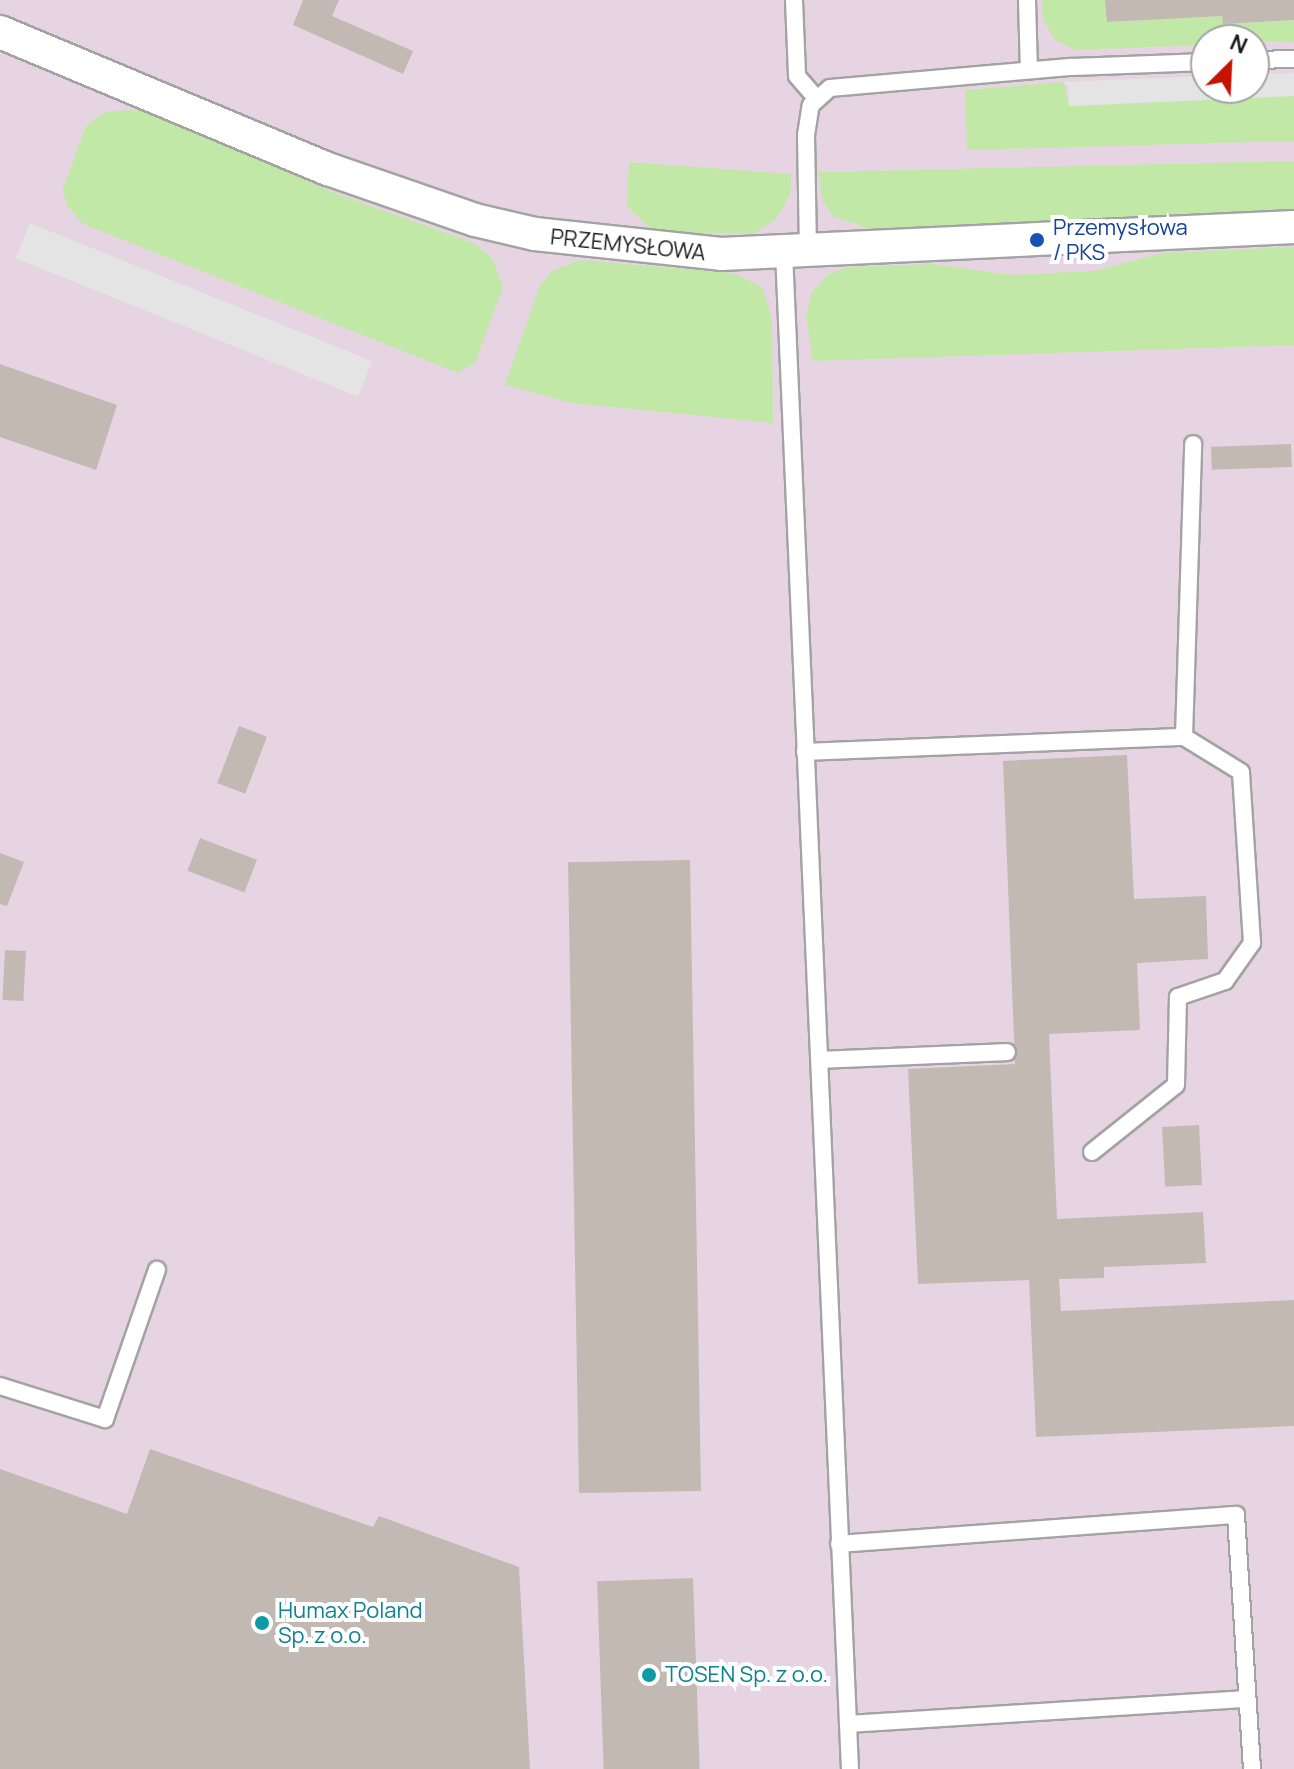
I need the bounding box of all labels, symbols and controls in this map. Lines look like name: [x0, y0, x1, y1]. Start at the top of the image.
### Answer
north arrow: [1190, 24, 1270, 104]
text: N: [1226, 27, 1252, 61]
place label: Przemysłowa / PKS: [1053, 214, 1188, 266]
street label: PRZEMYSŁOWA: [549, 224, 707, 266]
marker: Przemysłowa / PKS: [1028, 231, 1046, 249]
place label: Humax Poland Sp. z o.o.: [278, 1597, 423, 1648]
marker: Humax Poland Sp. z o.o.: [253, 1614, 271, 1632]
place label: TOSEN Sp. z o.o.: [665, 1662, 828, 1688]
marker: TOSEN Sp. z o.o.: [640, 1666, 658, 1684]

